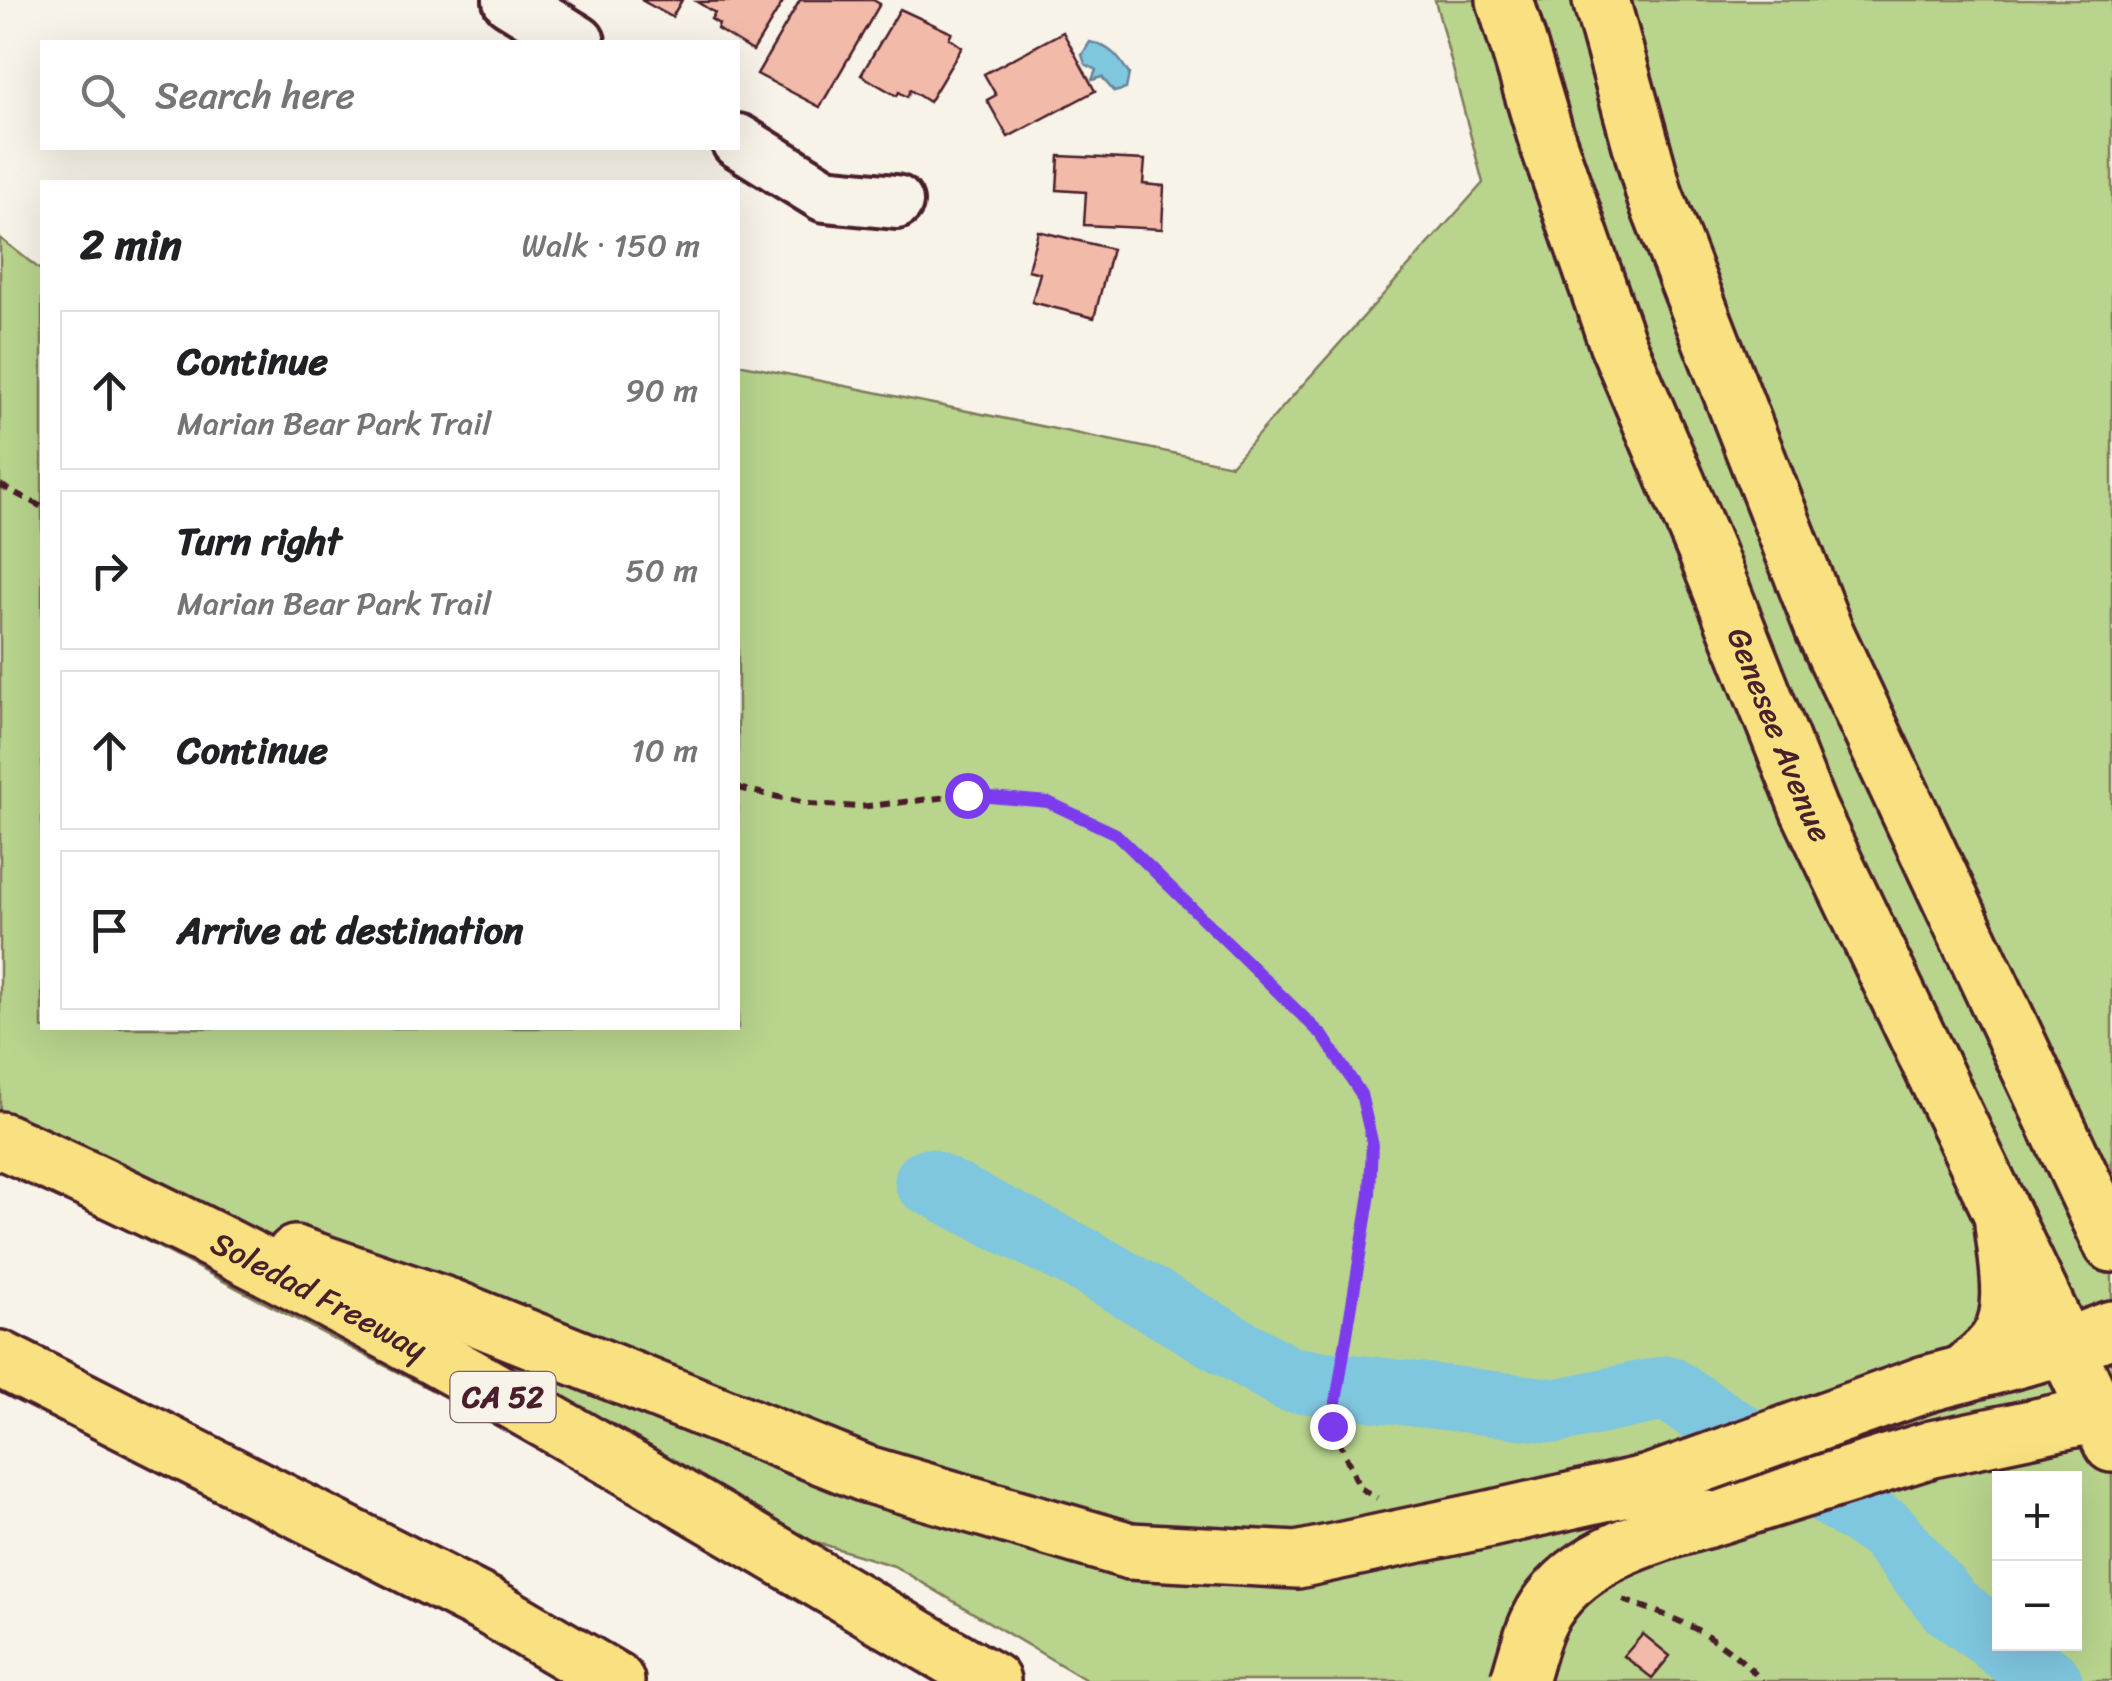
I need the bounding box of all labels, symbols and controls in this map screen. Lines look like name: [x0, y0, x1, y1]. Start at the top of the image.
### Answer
search box: [40, 40, 740, 150]
text: Search here: [155, 62, 355, 129]
icon: search: [75, 68, 130, 123]
text: 2 min: [80, 208, 182, 282]
text: Walk · 150 m: [522, 217, 700, 274]
text: Continue: [177, 328, 328, 395]
text: 90 m: [625, 362, 698, 419]
icon: ahead: [82, 363, 137, 418]
text: Marian Bear Park Trail: [177, 395, 491, 452]
text: Turn right: [177, 508, 342, 575]
text: 50 m: [625, 542, 698, 599]
icon: right: [82, 543, 137, 598]
text: Marian Bear Park Trail: [177, 575, 491, 632]
street label: Genesee Avenue: [1710, 618, 1849, 853]
text: Continue: [177, 717, 328, 784]
text: 10 m: [631, 722, 698, 779]
icon: ahead: [82, 723, 137, 778]
route start: [945, 773, 991, 819]
text: Arrive at destination: [177, 897, 524, 964]
icon: arrive: [82, 903, 137, 958]
street label: Soledad Freeway: [200, 1215, 438, 1377]
road number: CA 52: [450, 1372, 556, 1422]
route end: [1310, 1404, 1356, 1450]
map controls: [1992, 1471, 2082, 1651]
button: +: [1992, 1471, 2082, 1561]
button: −: [1992, 1561, 2082, 1651]

